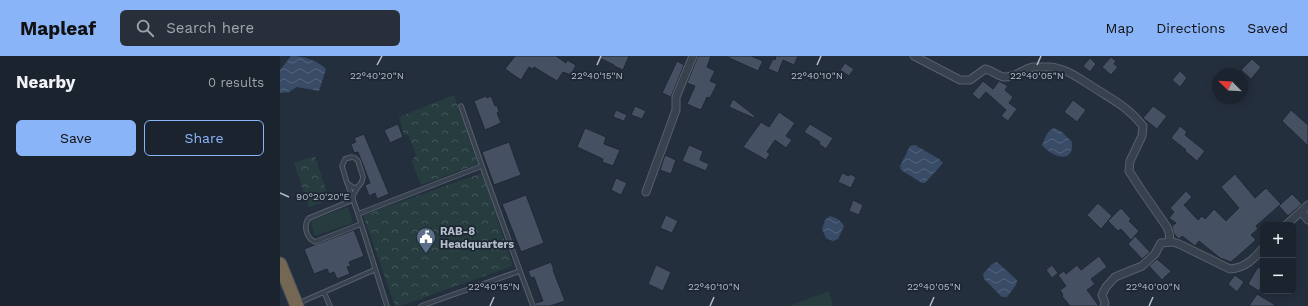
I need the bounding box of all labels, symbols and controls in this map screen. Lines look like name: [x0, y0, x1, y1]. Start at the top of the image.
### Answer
search box: [120, 10, 400, 46]
text: Mapleaf: [20, 17, 96, 40]
icon: search: [134, 17, 156, 39]
text: Search here: [166, 19, 254, 37]
text: Map: [1106, 20, 1134, 36]
text: Directions: [1156, 20, 1225, 36]
text: Saved: [1247, 20, 1288, 36]
north arrow: [1212, 68, 1248, 104]
text: 22°40'20"N: [350, 70, 404, 81]
text: 22°40'15"N: [571, 70, 623, 81]
text: 22°40'10"N: [791, 70, 843, 81]
text: 22°40'05"N: [1010, 70, 1064, 81]
text: Nearby: [16, 72, 75, 92]
text: 0 results: [208, 75, 264, 90]
button: Save: [16, 120, 136, 156]
button: Share: [144, 120, 264, 156]
text: 90°20'20"E: [296, 191, 350, 202]
map controls: [1260, 222, 1296, 294]
button: +: [1260, 222, 1296, 258]
place label: RAB-8 Headquarters: [440, 225, 514, 251]
public building icon: RAB-8 Headquarters: [415, 226, 437, 254]
button: −: [1260, 258, 1296, 294]
text: 22°40'15"N: [468, 281, 520, 292]
text: 22°40'10"N: [688, 281, 740, 292]
text: 22°40'05"N: [907, 281, 961, 292]
text: 22°40'00"N: [1126, 281, 1180, 292]

